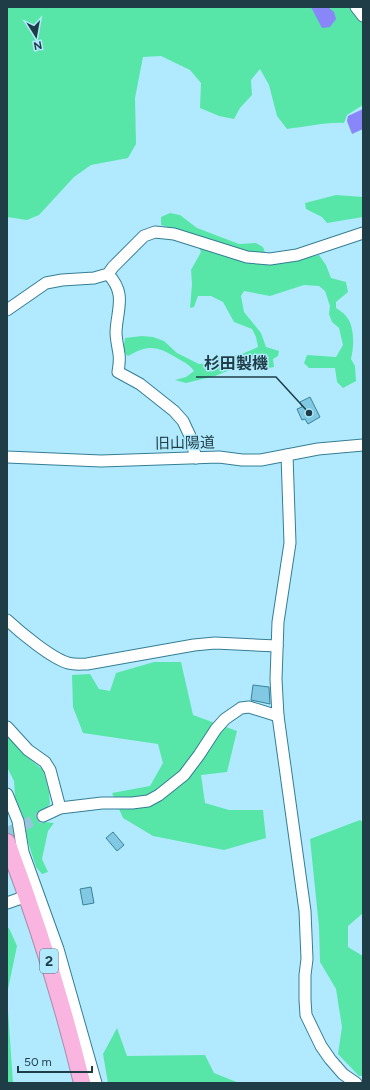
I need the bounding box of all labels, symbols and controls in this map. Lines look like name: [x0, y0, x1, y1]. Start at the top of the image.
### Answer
north arrow: [16, 16, 56, 56]
text: N: [32, 38, 43, 53]
callout: 杉田製機: [196, 349, 276, 377]
text: 杉田製機: [204, 354, 268, 373]
street label: 旧山陽道: [155, 433, 215, 453]
road number: 2: [40, 949, 58, 973]
scale bar: [18, 1048, 92, 1074]
text: 50 m: [24, 1055, 52, 1069]

